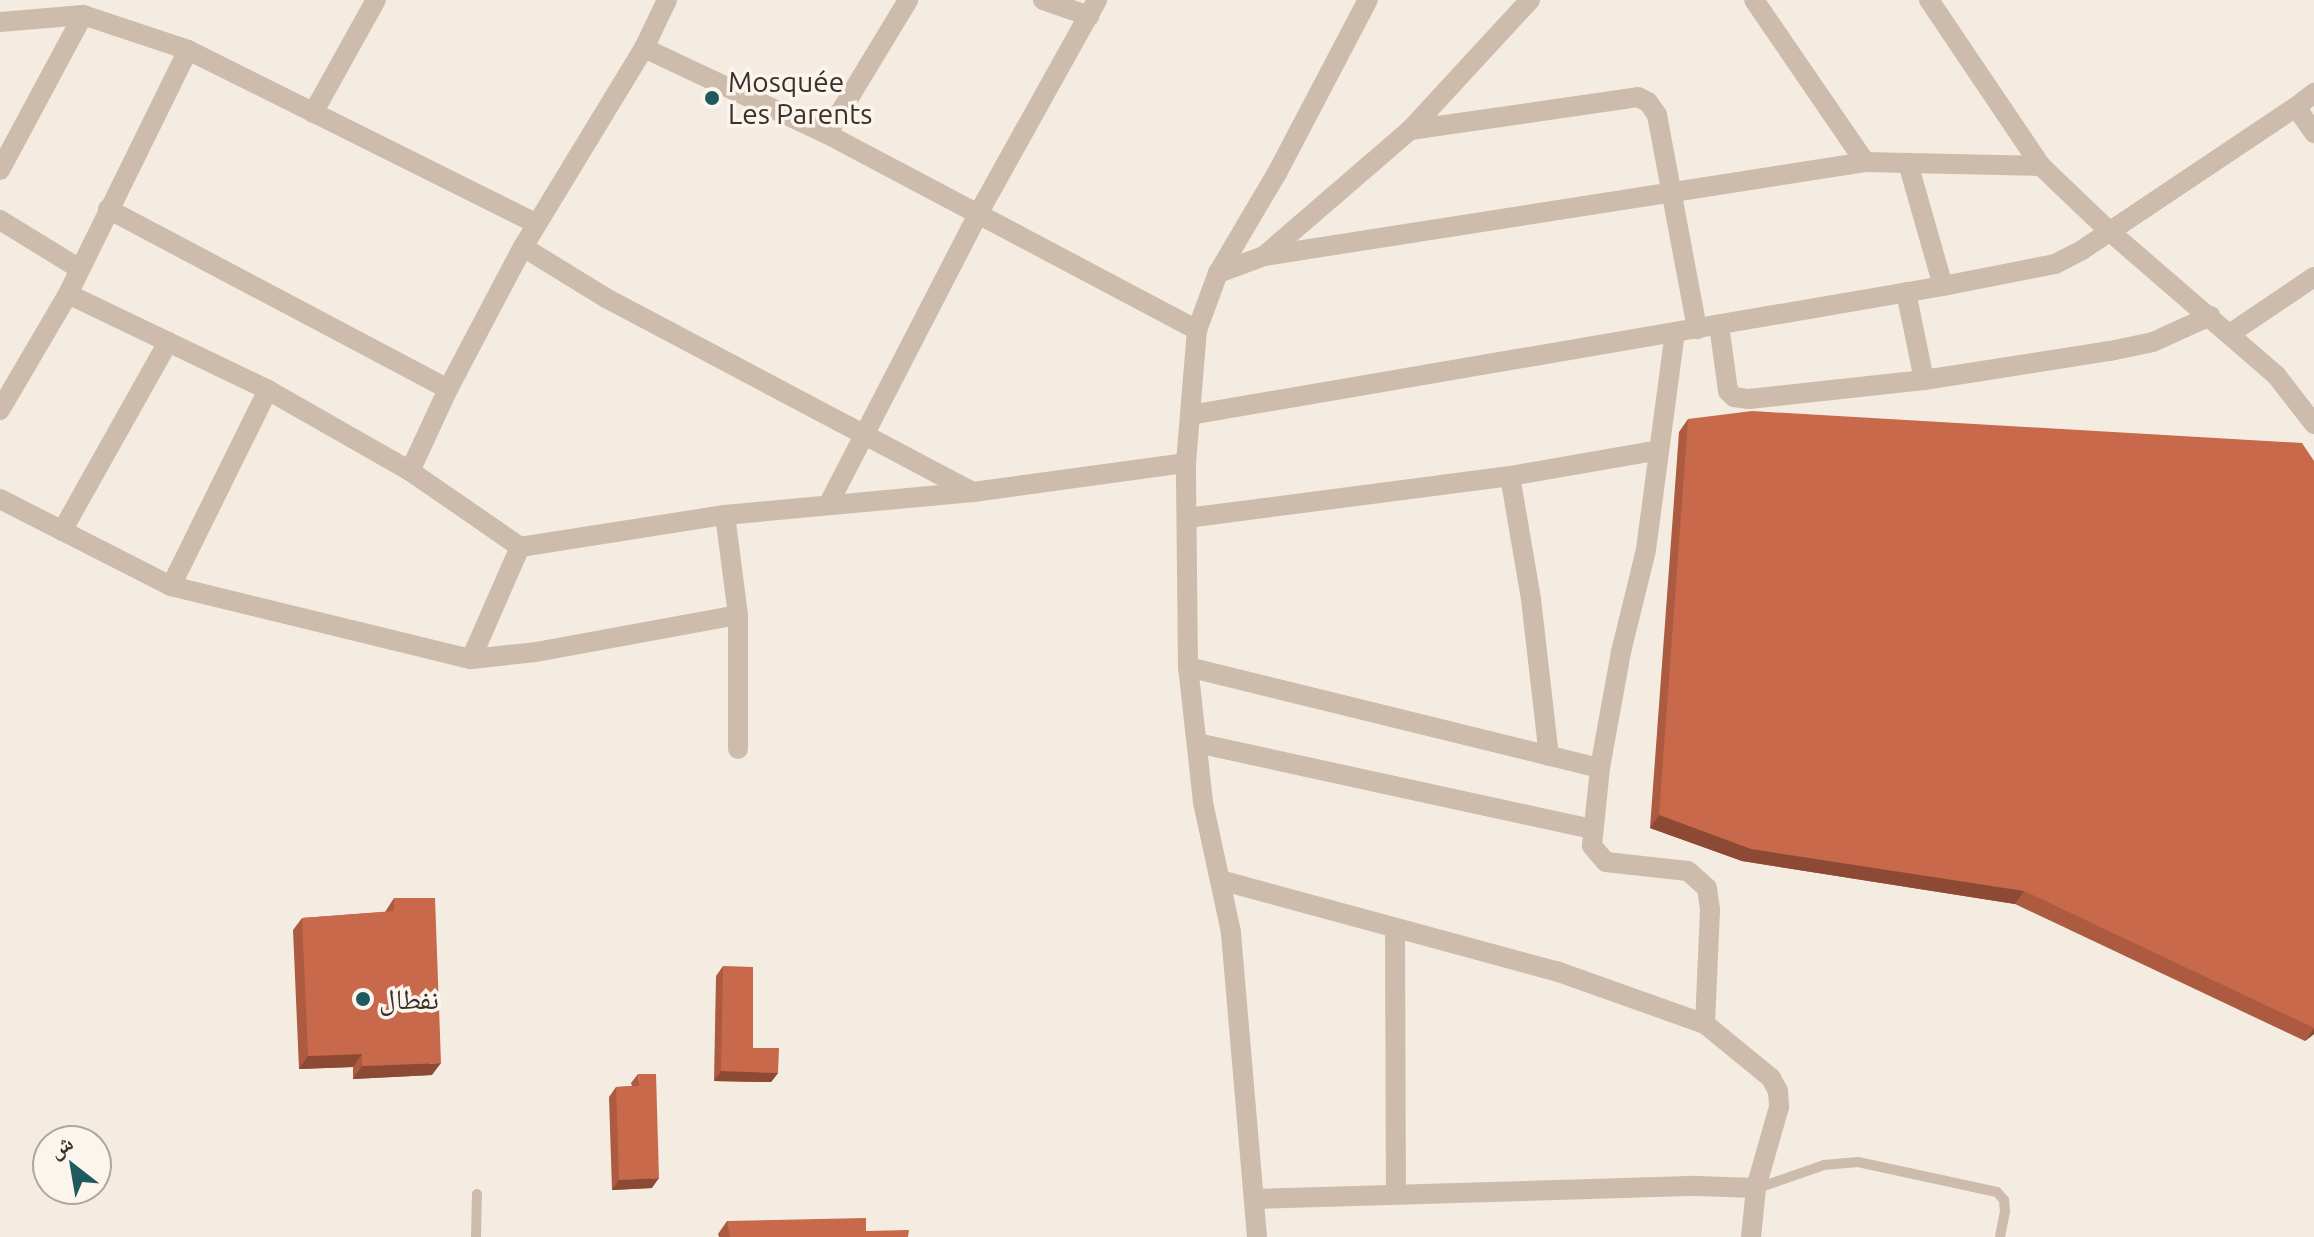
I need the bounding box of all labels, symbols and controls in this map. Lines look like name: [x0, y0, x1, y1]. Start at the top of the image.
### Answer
place label: Mosquée Les Parents: [728, 65, 872, 131]
marker: Mosquée Les Parents: [703, 89, 721, 107]
place label: نفطال: [379, 982, 439, 1016]
marker: نفطال: [354, 990, 372, 1008]
north arrow: [32, 1125, 112, 1205]
text: ش: [44, 1129, 77, 1162]

